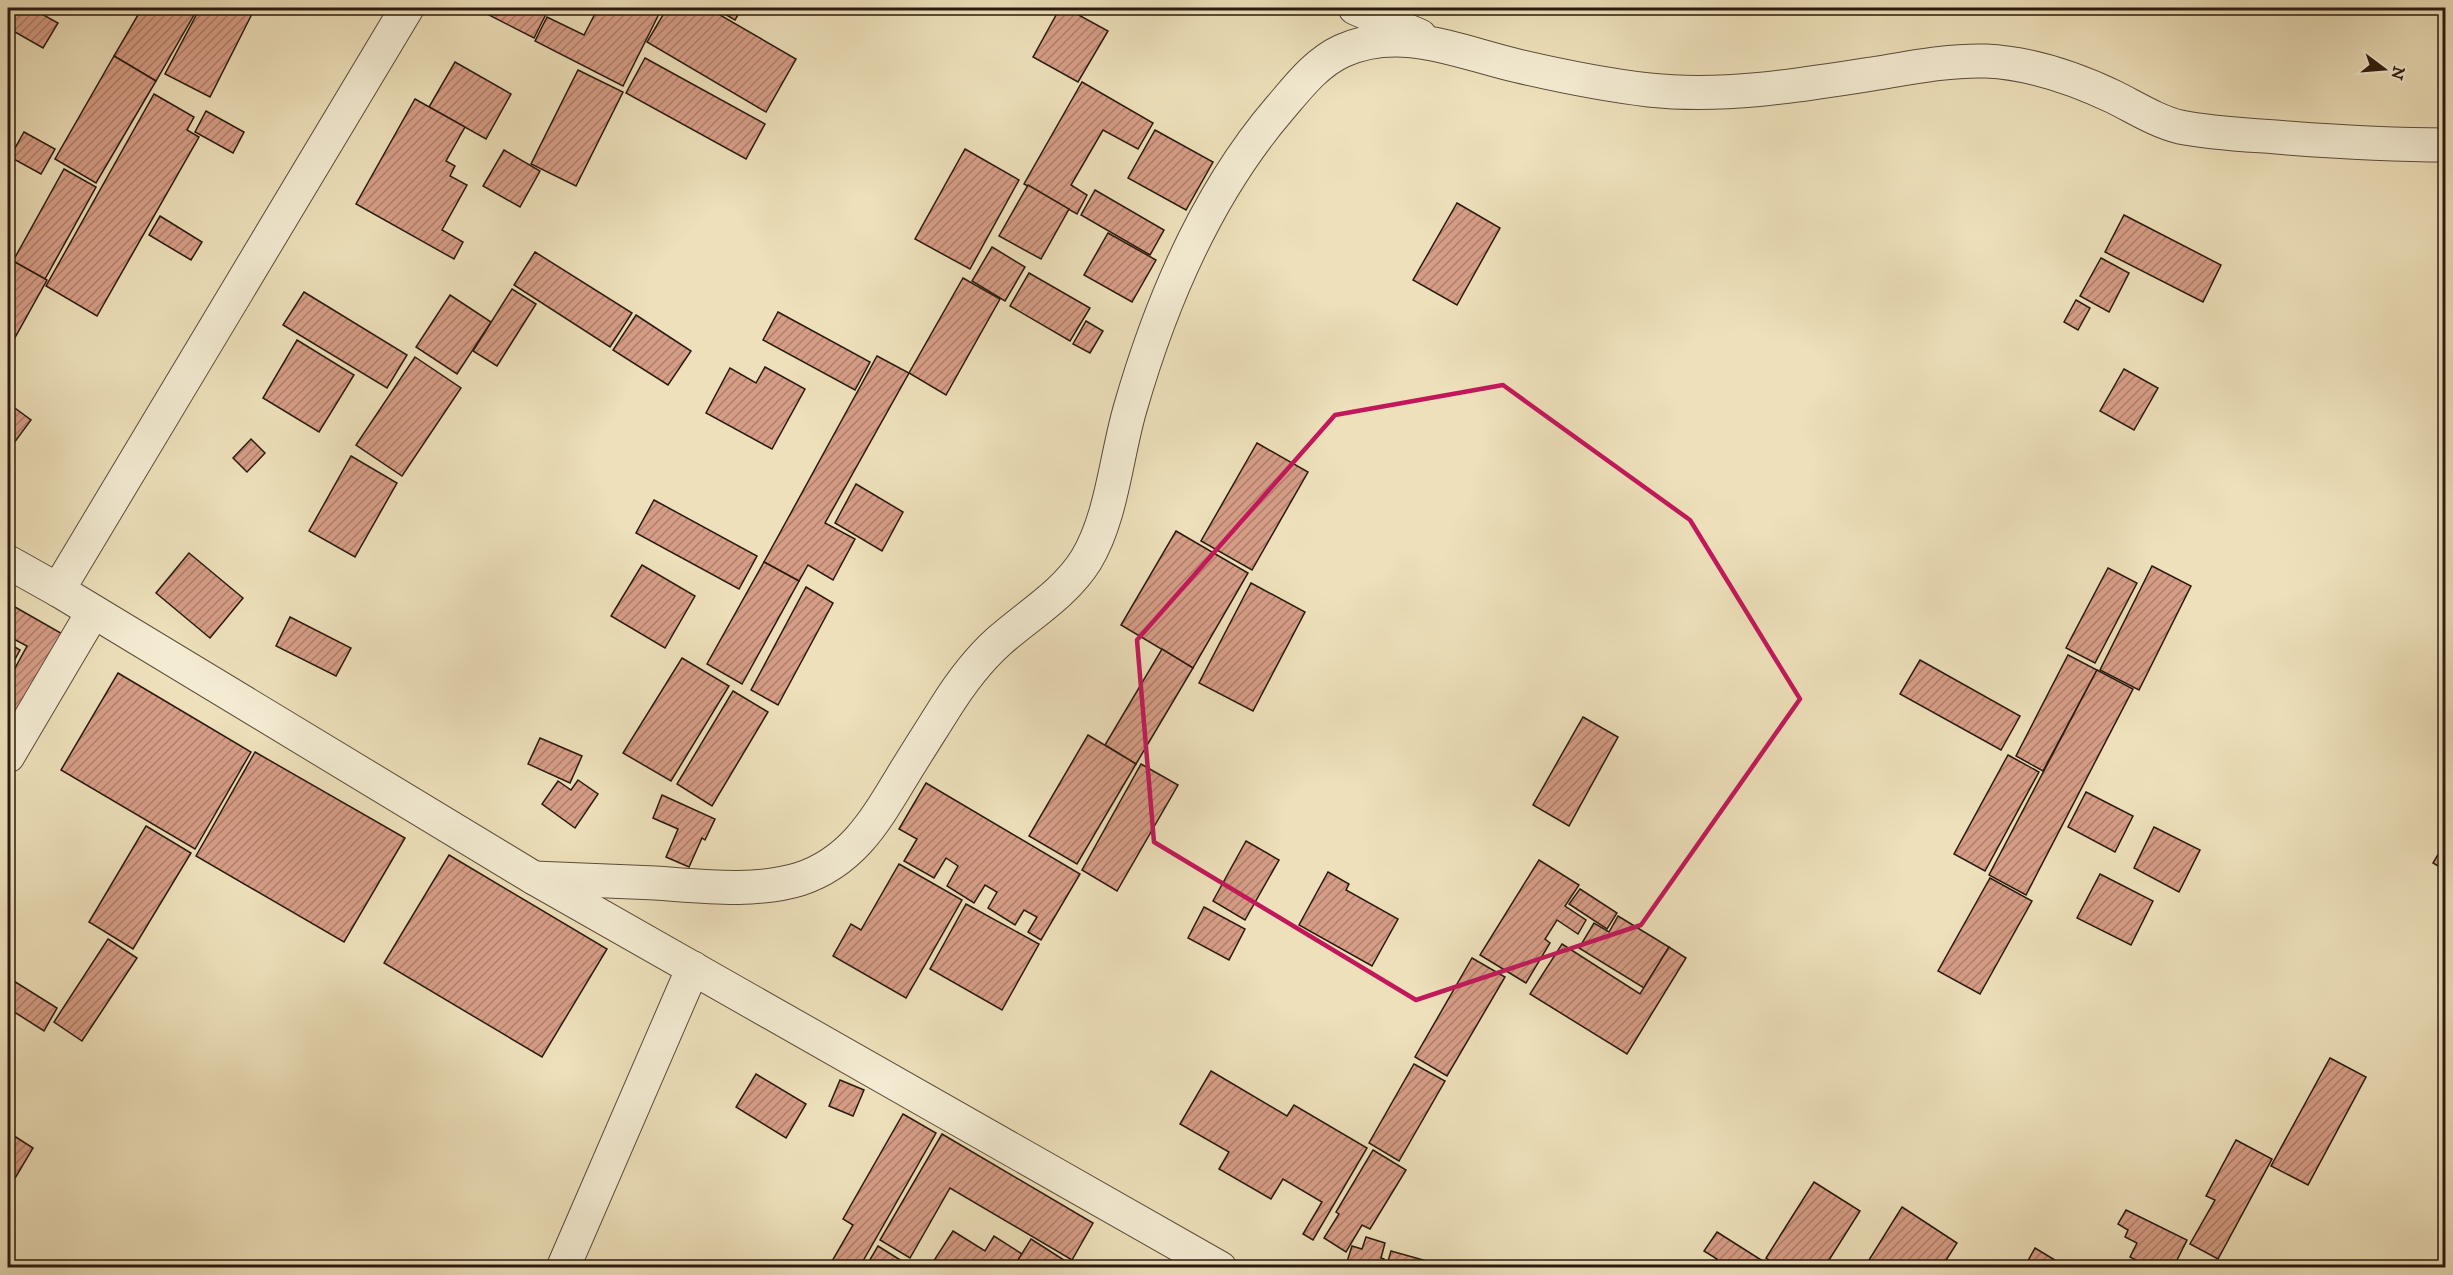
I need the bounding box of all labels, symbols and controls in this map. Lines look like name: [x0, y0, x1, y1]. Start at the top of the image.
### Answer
north arrow: [2354, 39, 2414, 99]
text: N: [2386, 64, 2409, 82]

